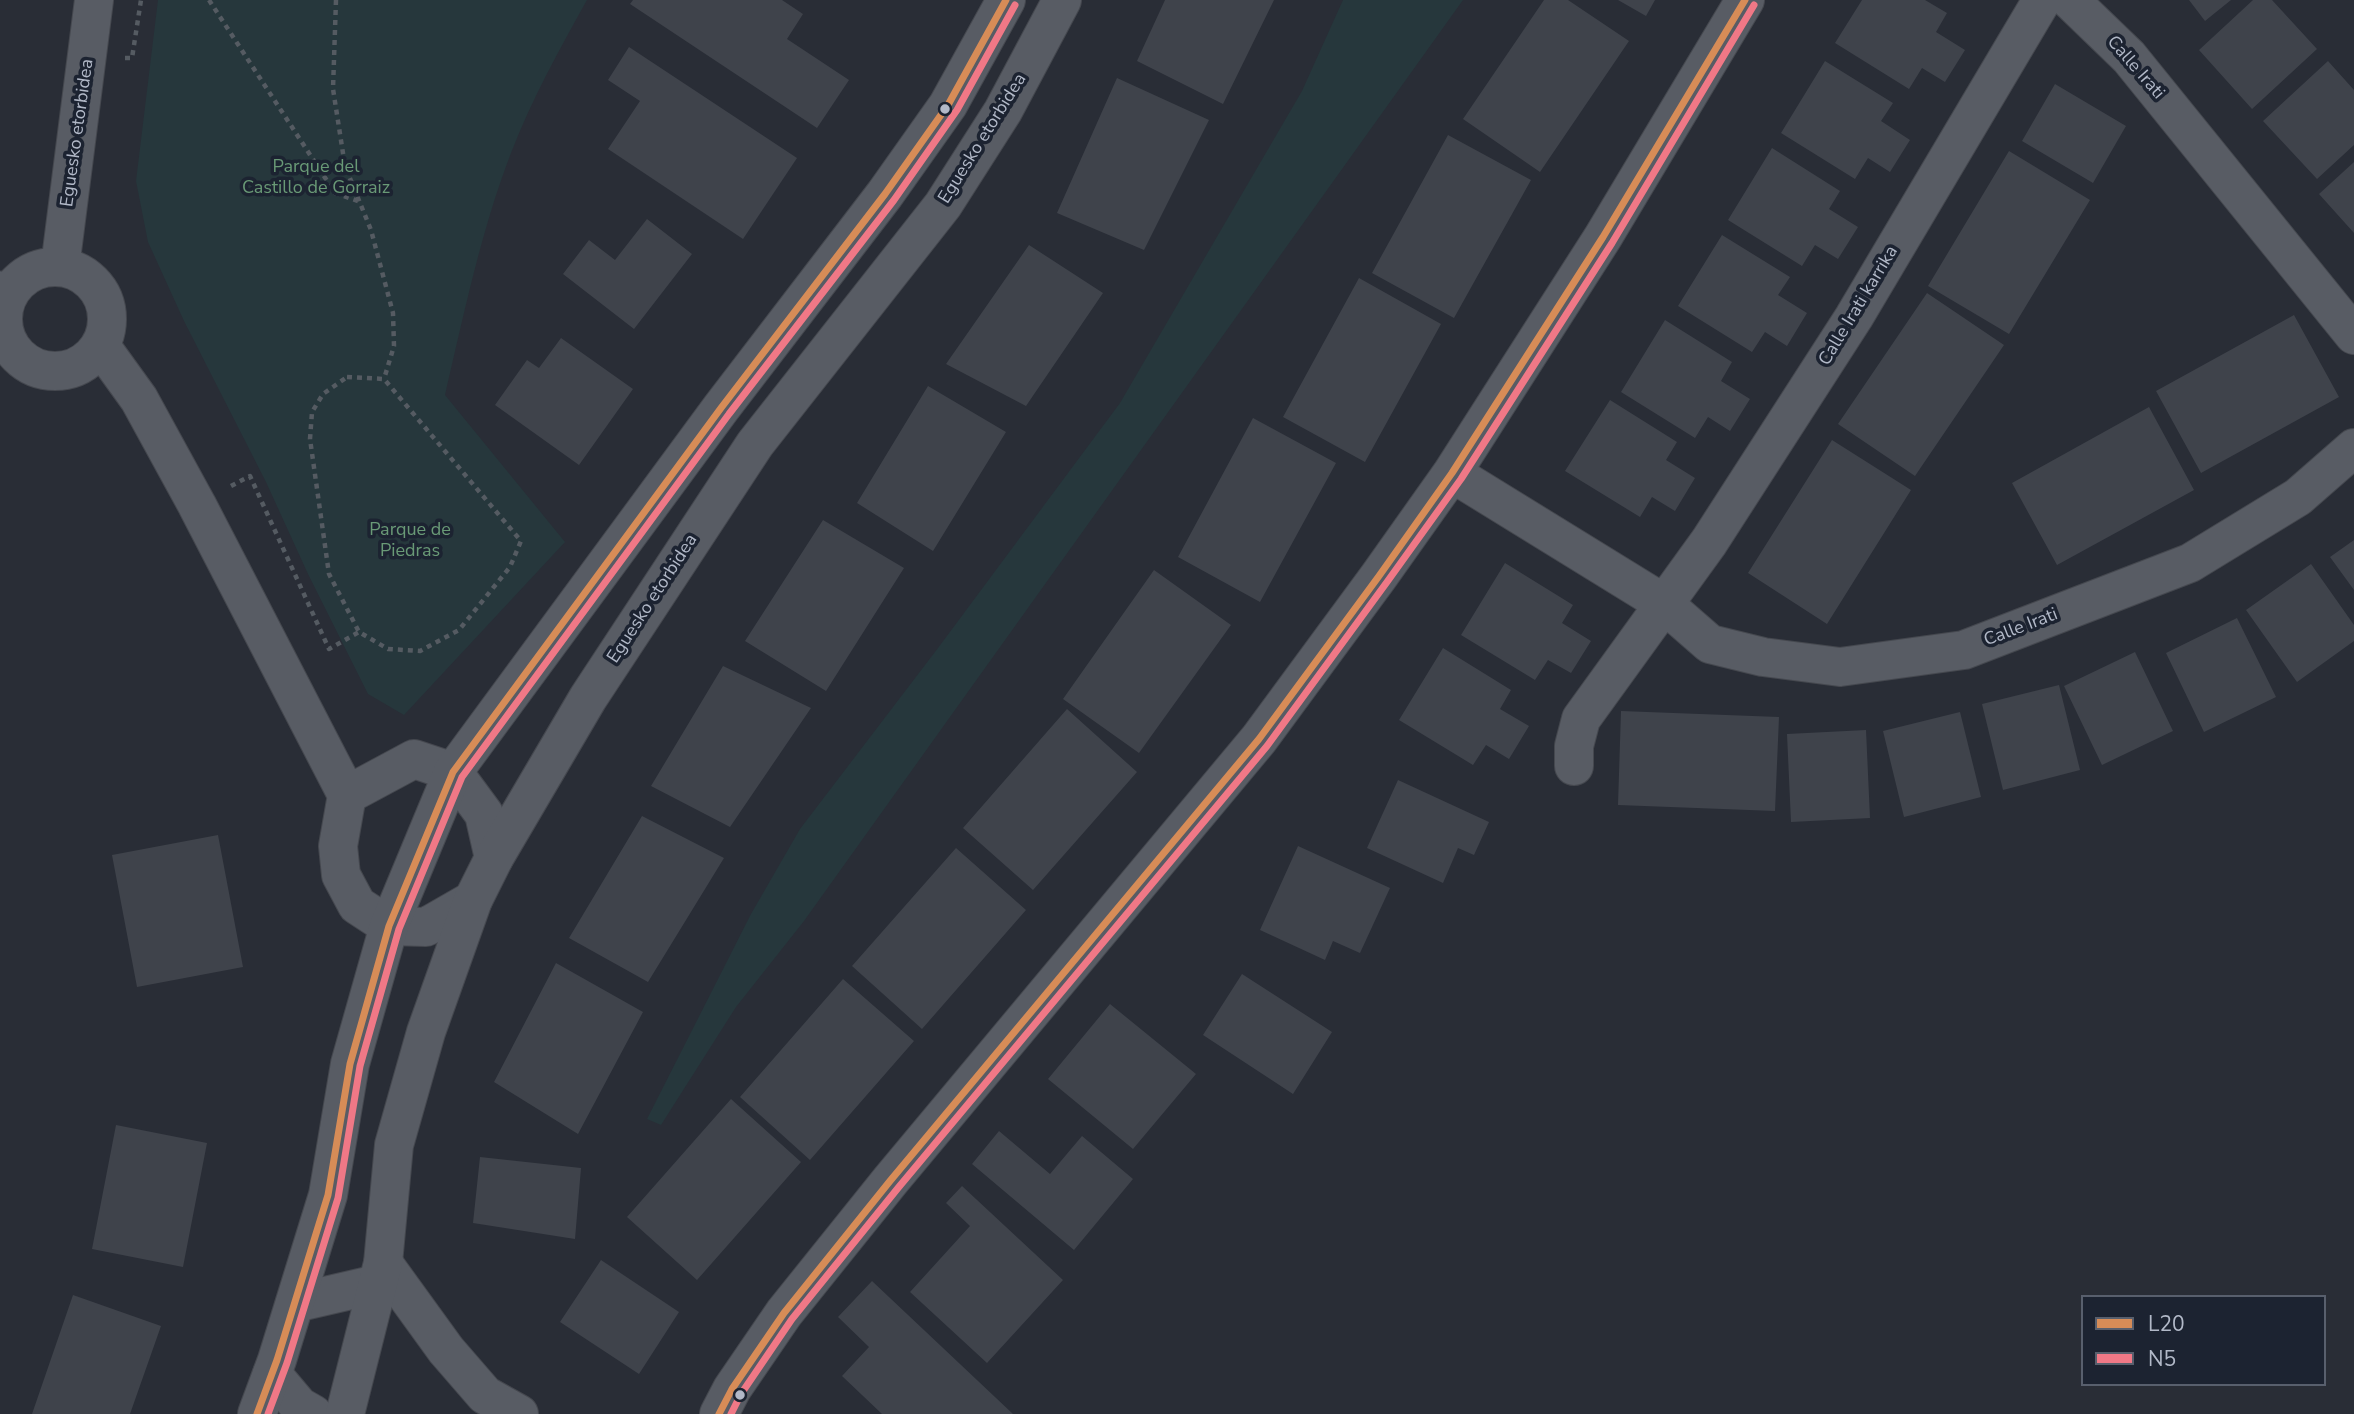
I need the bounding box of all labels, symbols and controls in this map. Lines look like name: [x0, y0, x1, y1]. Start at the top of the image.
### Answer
street label: Calle Irati: [2102, 32, 2168, 104]
street label: Eguesko etorbidea: [57, 58, 99, 208]
street label: Eguesko etorbidea: [934, 70, 1032, 208]
unlabelled marker: [938, 102, 952, 116]
park label: Parque del Castillo de Gorraiz: [242, 157, 390, 200]
street label: Calle Irati karrika: [1815, 242, 1903, 370]
park label: Parque de Piedras: [369, 520, 451, 562]
street label: Eguesko etorbidea: [603, 531, 703, 667]
street label: Calle Irati: [1981, 604, 2061, 652]
legend: [2081, 1295, 2326, 1386]
text: L20: [2148, 1310, 2185, 1338]
text: N5: [2148, 1345, 2176, 1373]
unlabelled marker: [733, 1388, 747, 1402]

